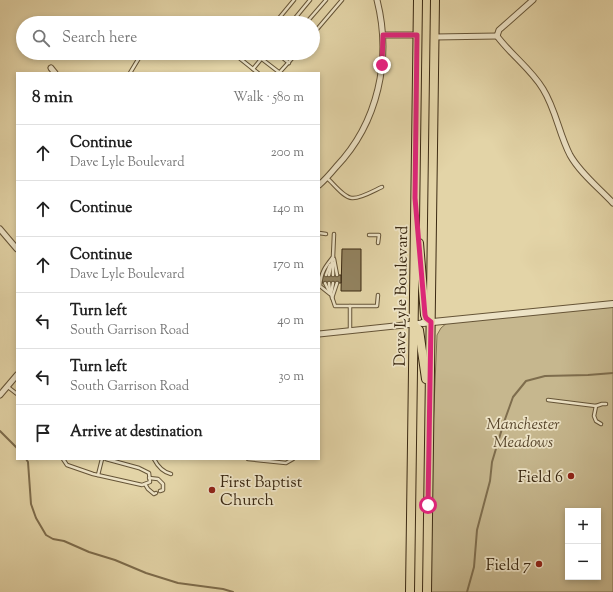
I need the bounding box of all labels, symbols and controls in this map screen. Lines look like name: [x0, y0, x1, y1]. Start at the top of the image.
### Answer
search box: [16, 16, 320, 60]
icon: search: [30, 27, 52, 49]
text: Search here: [62, 28, 137, 49]
route end: [373, 56, 391, 74]
text: 8 min: [32, 86, 73, 110]
text: Walk · 580 m: [233, 89, 304, 107]
text: Continue: [70, 133, 132, 154]
icon: ahead: [32, 142, 54, 164]
text: 200 m: [271, 144, 304, 162]
text: Dave Lyle Boulevard: [70, 154, 185, 172]
icon: ahead: [32, 198, 54, 220]
text: Continue: [70, 198, 132, 219]
text: 140 m: [273, 200, 304, 218]
street label: Dave Lyle Boulevard: [390, 225, 415, 367]
text: Continue: [70, 245, 132, 266]
icon: ahead: [32, 254, 54, 276]
text: 170 m: [273, 256, 304, 274]
text: Dave Lyle Boulevard: [70, 266, 185, 284]
text: Turn left: [70, 301, 127, 322]
icon: left: [32, 310, 54, 332]
text: 40 m: [277, 312, 304, 330]
text: South Garrison Road: [70, 322, 189, 340]
text: Turn left: [70, 357, 127, 378]
icon: left: [32, 366, 54, 388]
text: 30 m: [278, 368, 304, 386]
text: South Garrison Road: [70, 378, 189, 396]
park label: Manchester Meadows: [486, 414, 560, 455]
icon: arrive: [32, 422, 54, 444]
text: Arrive at destination: [70, 422, 203, 443]
place label: Field 6: [518, 467, 563, 490]
marker: Field 6: [566, 471, 576, 481]
place label: First Baptist Church: [220, 472, 303, 513]
marker: First Baptist Church: [207, 485, 217, 495]
route start: [419, 496, 437, 514]
map controls: [565, 508, 601, 580]
button: +: [565, 508, 601, 544]
button: −: [565, 544, 601, 580]
place label: Field 7: [486, 555, 531, 578]
marker: Field 7: [534, 559, 544, 569]

